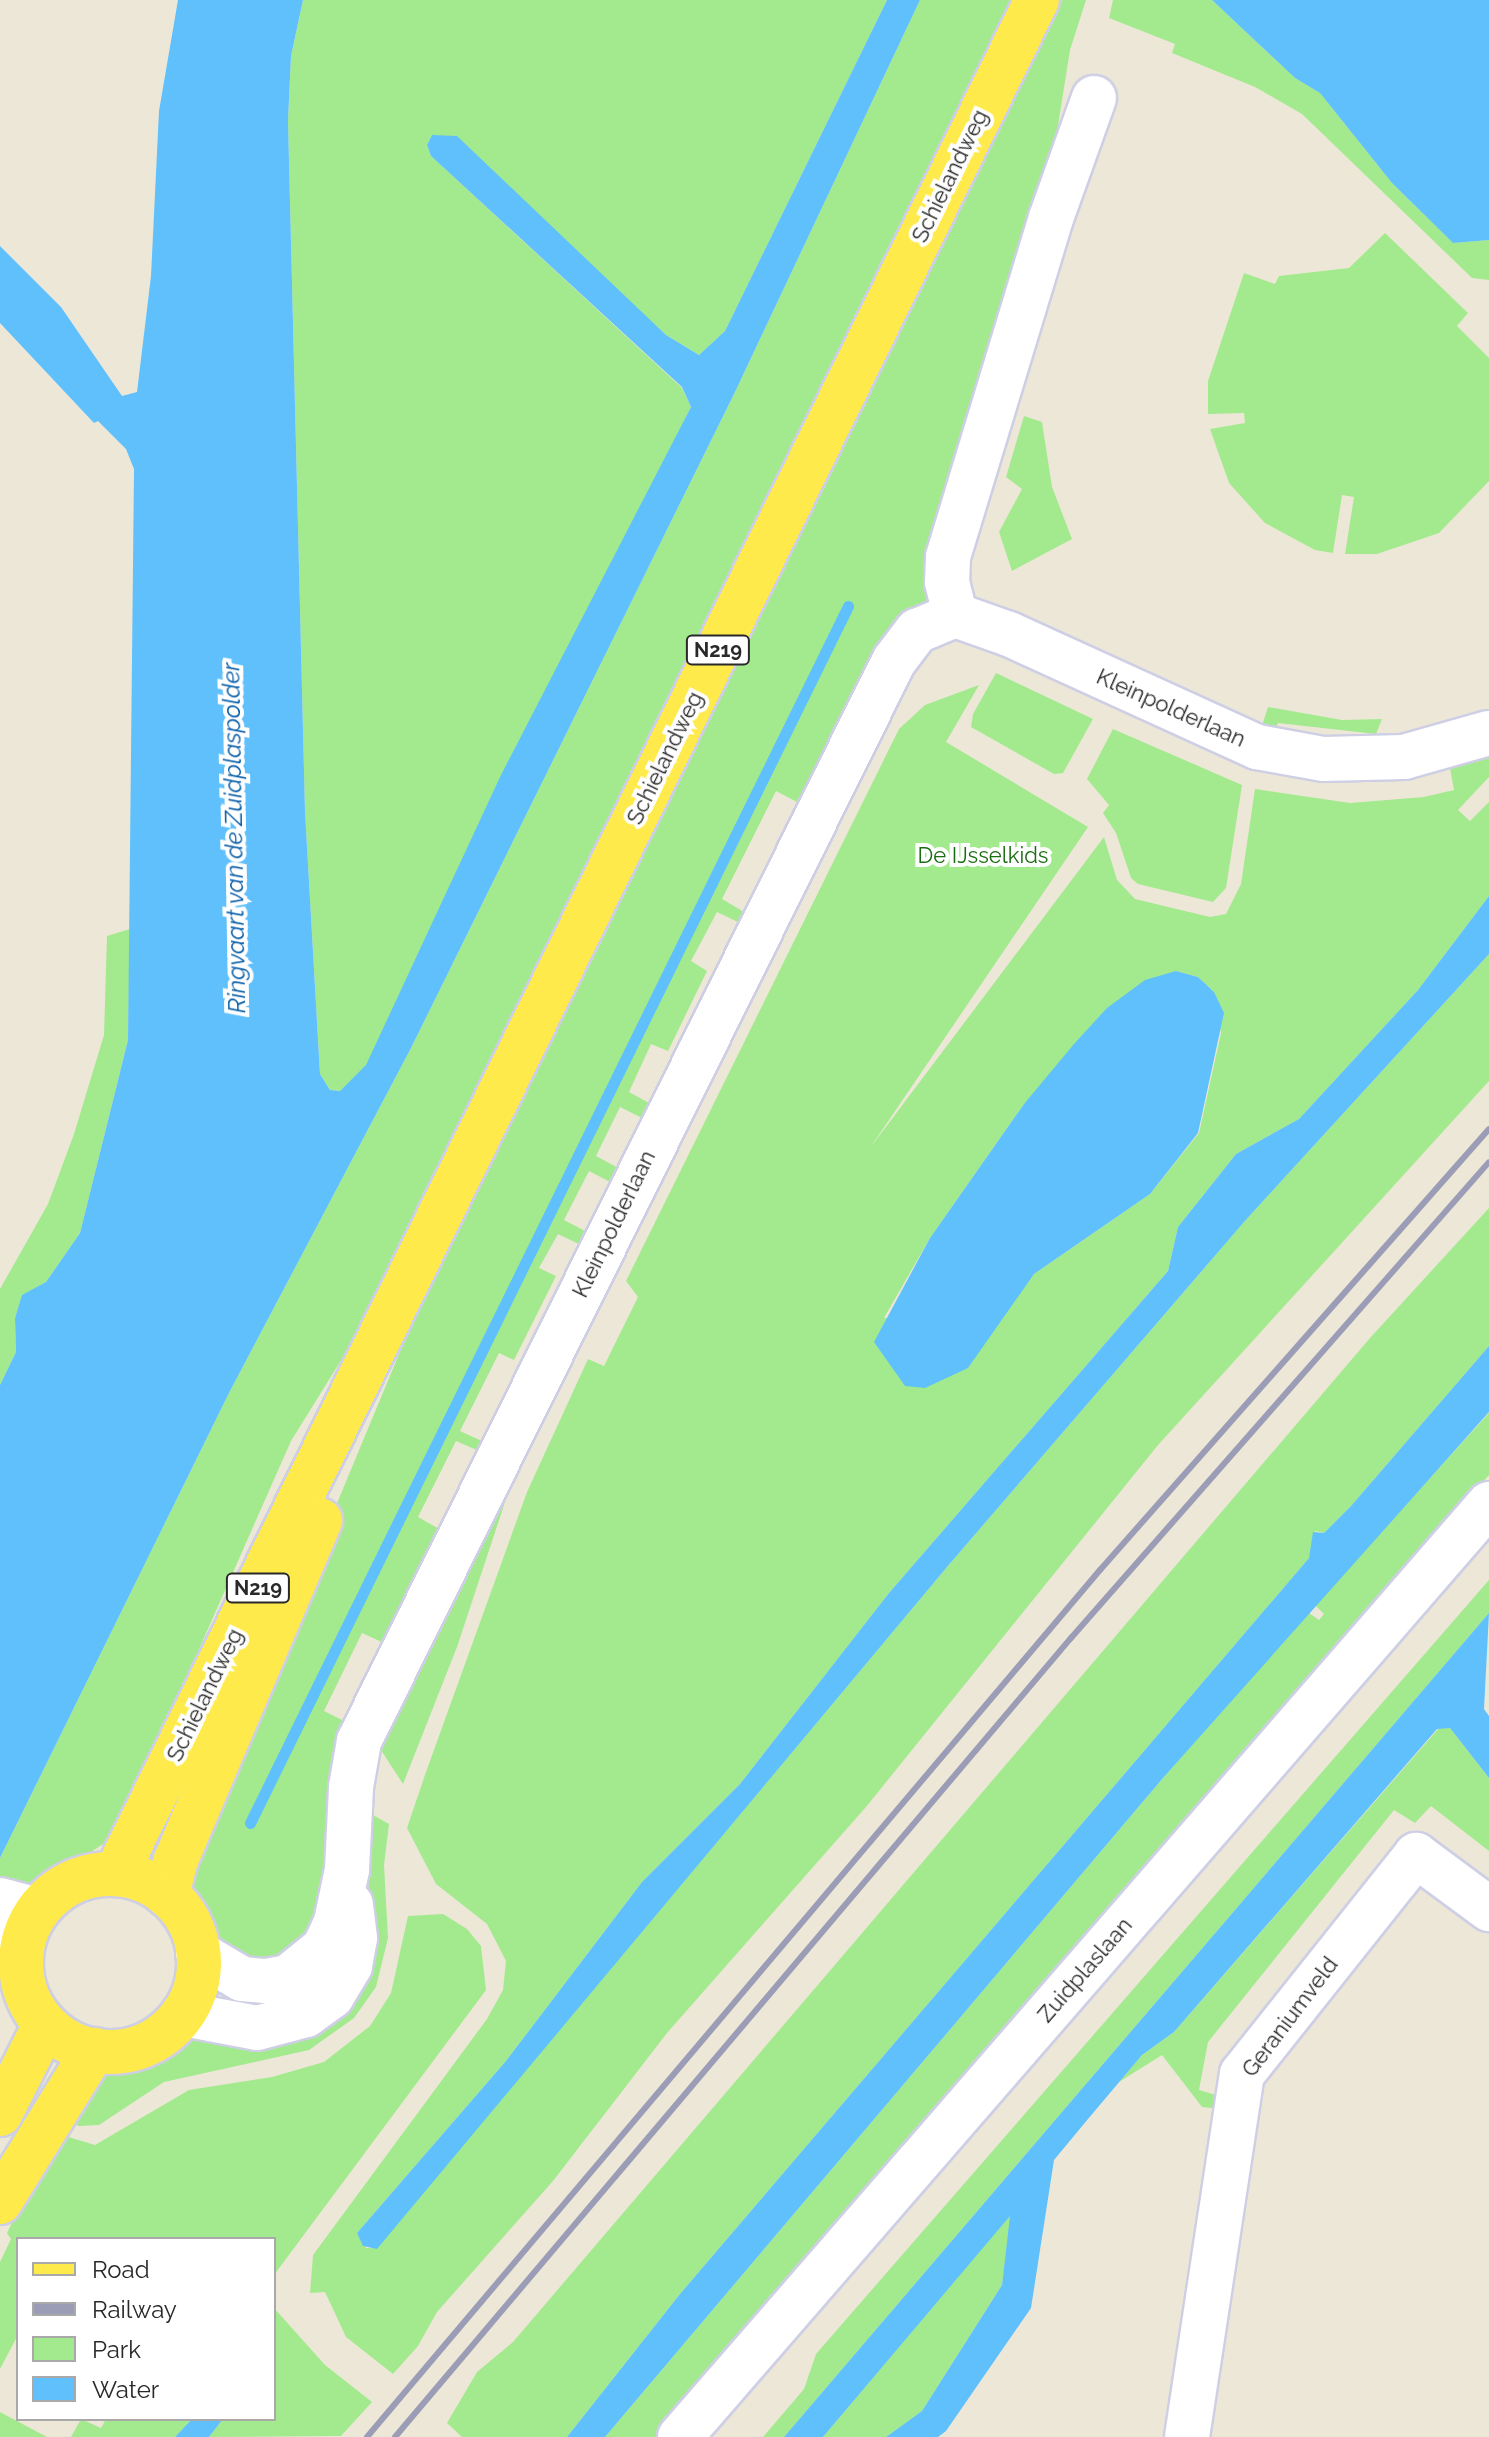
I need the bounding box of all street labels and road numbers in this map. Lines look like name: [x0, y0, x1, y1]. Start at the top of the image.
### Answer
street label: Schielandweg: [906, 105, 994, 247]
road number: N219: [684, 634, 752, 666]
street label: Kleinpolderlaan: [1092, 663, 1250, 753]
street label: Schielandweg: [621, 687, 709, 829]
street label: Kleinpolderlaan: [567, 1146, 661, 1302]
road number: N219: [224, 1572, 292, 1604]
street label: Schielandweg: [161, 1624, 249, 1766]
street label: Zuidplaslaan: [1032, 1912, 1138, 2028]
street label: Geraniumveld: [1236, 1952, 1344, 2082]

